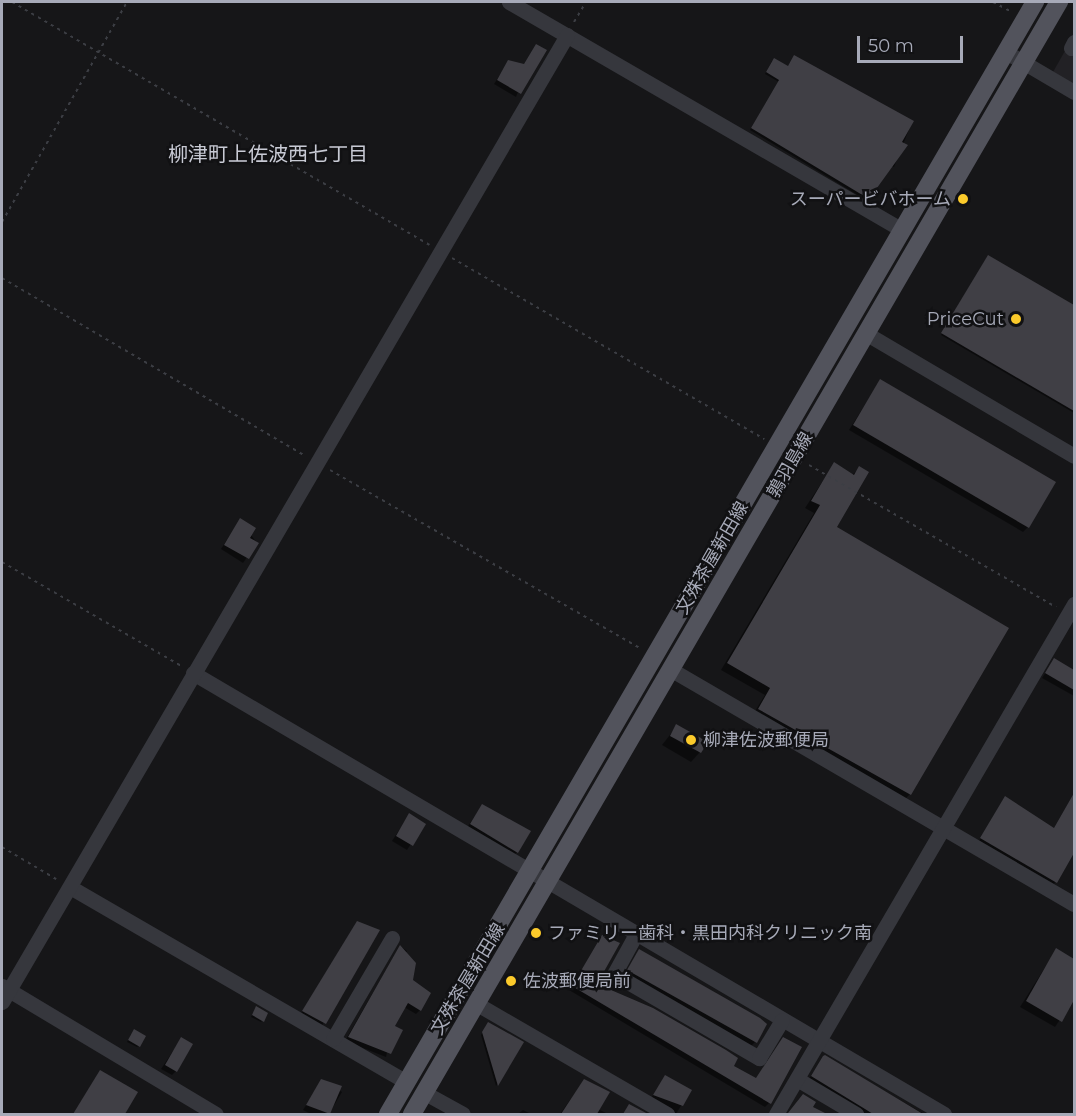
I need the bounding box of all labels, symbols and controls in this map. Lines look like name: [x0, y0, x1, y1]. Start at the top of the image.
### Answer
scale bar: [860, 24, 966, 62]
text: 50 m: [868, 35, 914, 57]
district label: 柳津町上佐波西七丁目: [168, 142, 368, 166]
place label: スーパービバホーム: [789, 188, 951, 210]
marker: スーパービバホーム: [956, 192, 970, 206]
place label: PriceCut: [927, 308, 1004, 330]
marker: PriceCut: [1009, 312, 1023, 326]
street label: 鶉羽島線: [763, 428, 817, 502]
street label: 文殊茶屋新田線: [671, 498, 753, 618]
place label: 柳津佐波郵便局: [703, 729, 829, 751]
marker: 柳津佐波郵便局: [684, 733, 698, 747]
street label: 文殊茶屋新田線: [426, 919, 510, 1039]
place label: ファミリー歯科・黒田内科クリニック南: [548, 922, 872, 944]
marker: ファミリー歯科・黒田内科クリニック南: [529, 926, 543, 940]
place label: 佐波郵便局前: [523, 970, 631, 992]
marker: 佐波郵便局前: [504, 974, 518, 988]

